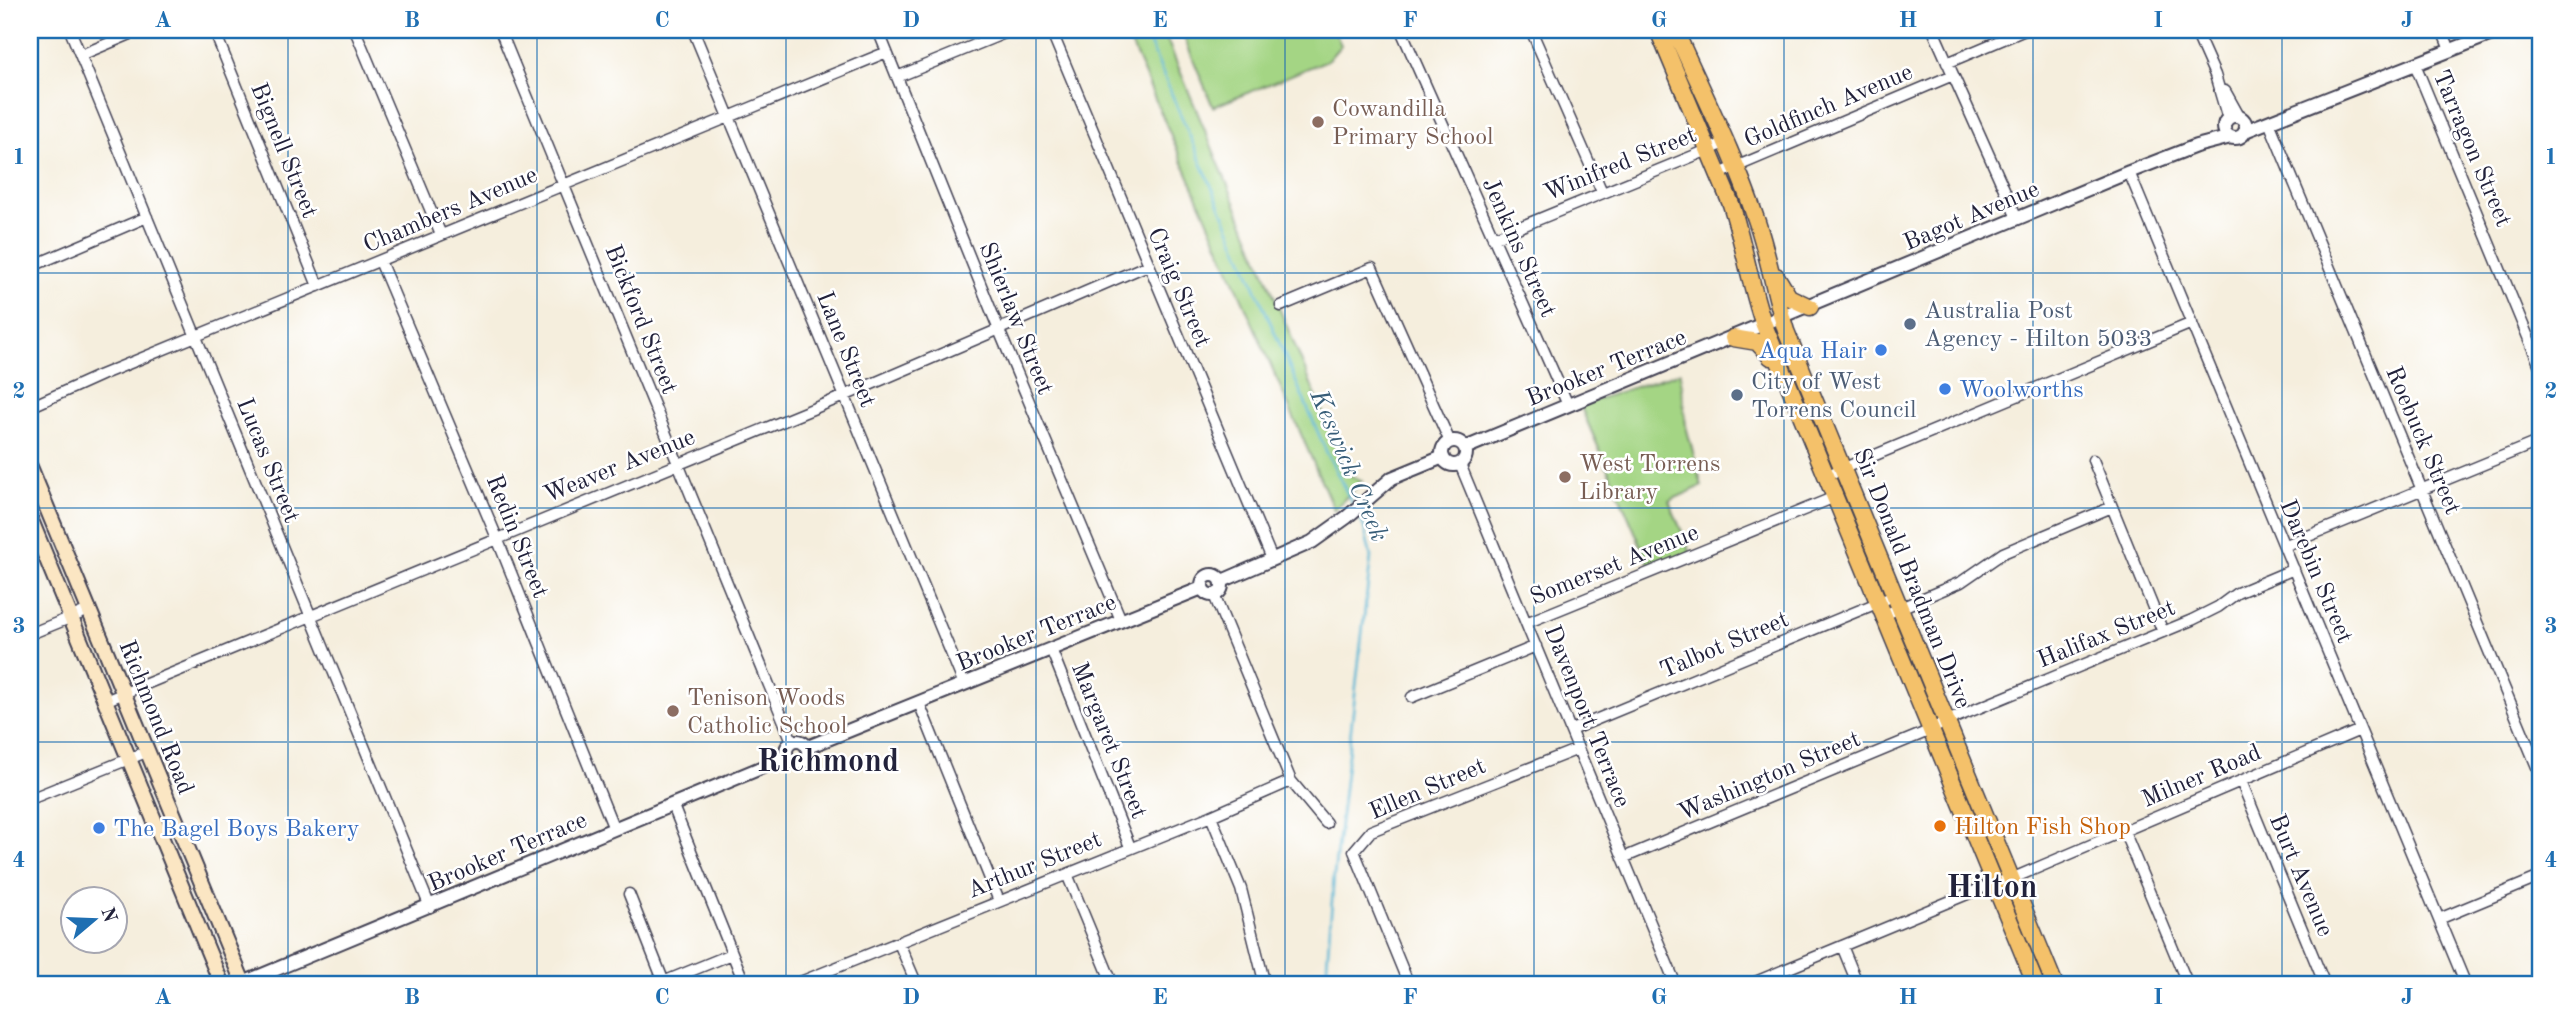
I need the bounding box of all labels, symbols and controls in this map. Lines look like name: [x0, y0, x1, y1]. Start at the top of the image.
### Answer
text: A: [154, 9, 172, 32]
text: B: [404, 9, 420, 32]
text: C: [654, 9, 670, 32]
text: D: [902, 9, 920, 32]
text: E: [1152, 9, 1168, 32]
text: F: [1402, 9, 1418, 32]
text: G: [1651, 9, 1667, 32]
text: H: [1899, 9, 1917, 32]
text: I: [2153, 9, 2163, 32]
text: J: [2401, 9, 2413, 32]
street label: Goldfinch Avenue: [1741, 61, 1916, 153]
street label: Tarragon Street: [2427, 67, 2515, 231]
street label: Bignell Street: [245, 80, 321, 222]
place label: Cowandilla Primary School: [1332, 98, 1494, 150]
marker: Cowandilla Primary School: [1310, 114, 1326, 130]
street label: Winifred Street: [1541, 123, 1700, 206]
text: 1: [12, 146, 26, 169]
text: 1: [2544, 146, 2558, 169]
street label: Chambers Avenue: [360, 163, 541, 258]
street label: Jenkins Street: [1477, 175, 1560, 321]
street label: Bagot Avenue: [1901, 178, 2043, 256]
street label: Craig Street: [1142, 224, 1214, 351]
street label: Shierlaw Street: [974, 239, 1057, 398]
street label: Bickford Street: [599, 242, 681, 398]
street label: Lane Street: [811, 289, 879, 411]
place label: Australia Post Agency - Hilton 5033: [1924, 300, 2152, 352]
marker: Australia Post Agency - Hilton 5033: [1902, 316, 1918, 332]
street label: Brooker Terrace: [1524, 326, 1690, 412]
place label: Aqua Hair: [1758, 340, 1867, 364]
marker: Aqua Hair: [1873, 342, 1889, 358]
street label: Roebuck Street: [2380, 363, 2464, 518]
place label: City of West Torrens Council: [1751, 371, 1916, 423]
place label: Woolworths: [1959, 379, 2084, 403]
text: 2: [12, 380, 26, 403]
text: 2: [2544, 380, 2558, 403]
marker: Woolworths: [1937, 381, 1953, 397]
water label: Keswick Creek: [1304, 385, 1392, 546]
marker: City of West Torrens Council: [1729, 387, 1745, 403]
street label: Lucas Street: [231, 395, 303, 526]
street label: Weaver Avenue: [541, 426, 699, 508]
street label: Sir Donald Bradman Drive: [1848, 445, 1974, 712]
place label: West Torrens Library: [1579, 453, 1720, 505]
marker: West Torrens Library: [1557, 469, 1573, 485]
street label: Redin Street: [481, 472, 552, 602]
street label: Darebin Street: [2274, 496, 2356, 647]
street label: Somerset Avenue: [1527, 521, 1702, 611]
street label: Brooker Terrace: [954, 591, 1120, 677]
street label: Halifax Street: [2034, 596, 2179, 673]
street label: Talbot Street: [1657, 608, 1793, 684]
text: 3: [12, 615, 26, 638]
text: 3: [2544, 615, 2558, 638]
street label: Davenport Terrace: [1539, 622, 1634, 811]
street label: Richmond Road: [113, 637, 197, 798]
street label: Margaret Street: [1066, 659, 1150, 822]
place label: Tenison Woods Catholic School: [687, 687, 847, 739]
marker: Tenison Woods Catholic School: [665, 703, 681, 719]
street label: Washington Street: [1675, 728, 1864, 826]
street label: Milner Road: [2139, 741, 2265, 813]
district label: Richmond: [757, 747, 899, 779]
street label: Ellen Street: [1366, 755, 1489, 825]
street label: Brooker Terrace: [425, 809, 591, 897]
street label: Burt Avenue: [2264, 811, 2337, 941]
place label: Hilton Fish Shop: [1954, 816, 2131, 840]
place label: The Bagel Boys Bakery: [113, 818, 360, 842]
marker: Hilton Fish Shop: [1932, 818, 1948, 834]
marker: The Bagel Boys Bakery: [91, 820, 107, 836]
street label: Arthur Street: [964, 828, 1105, 904]
text: 4: [12, 849, 26, 872]
text: 4: [2544, 849, 2558, 872]
district label: Hilton: [1946, 873, 2038, 905]
north arrow: [60, 886, 130, 956]
text: N: [96, 905, 119, 926]
text: A: [154, 986, 172, 1009]
text: B: [404, 986, 420, 1009]
text: C: [654, 986, 670, 1009]
text: D: [902, 986, 920, 1009]
text: E: [1152, 986, 1168, 1009]
text: F: [1402, 986, 1418, 1009]
text: G: [1651, 986, 1667, 1009]
text: H: [1899, 986, 1917, 1009]
text: I: [2153, 986, 2163, 1009]
text: J: [2401, 986, 2413, 1009]

